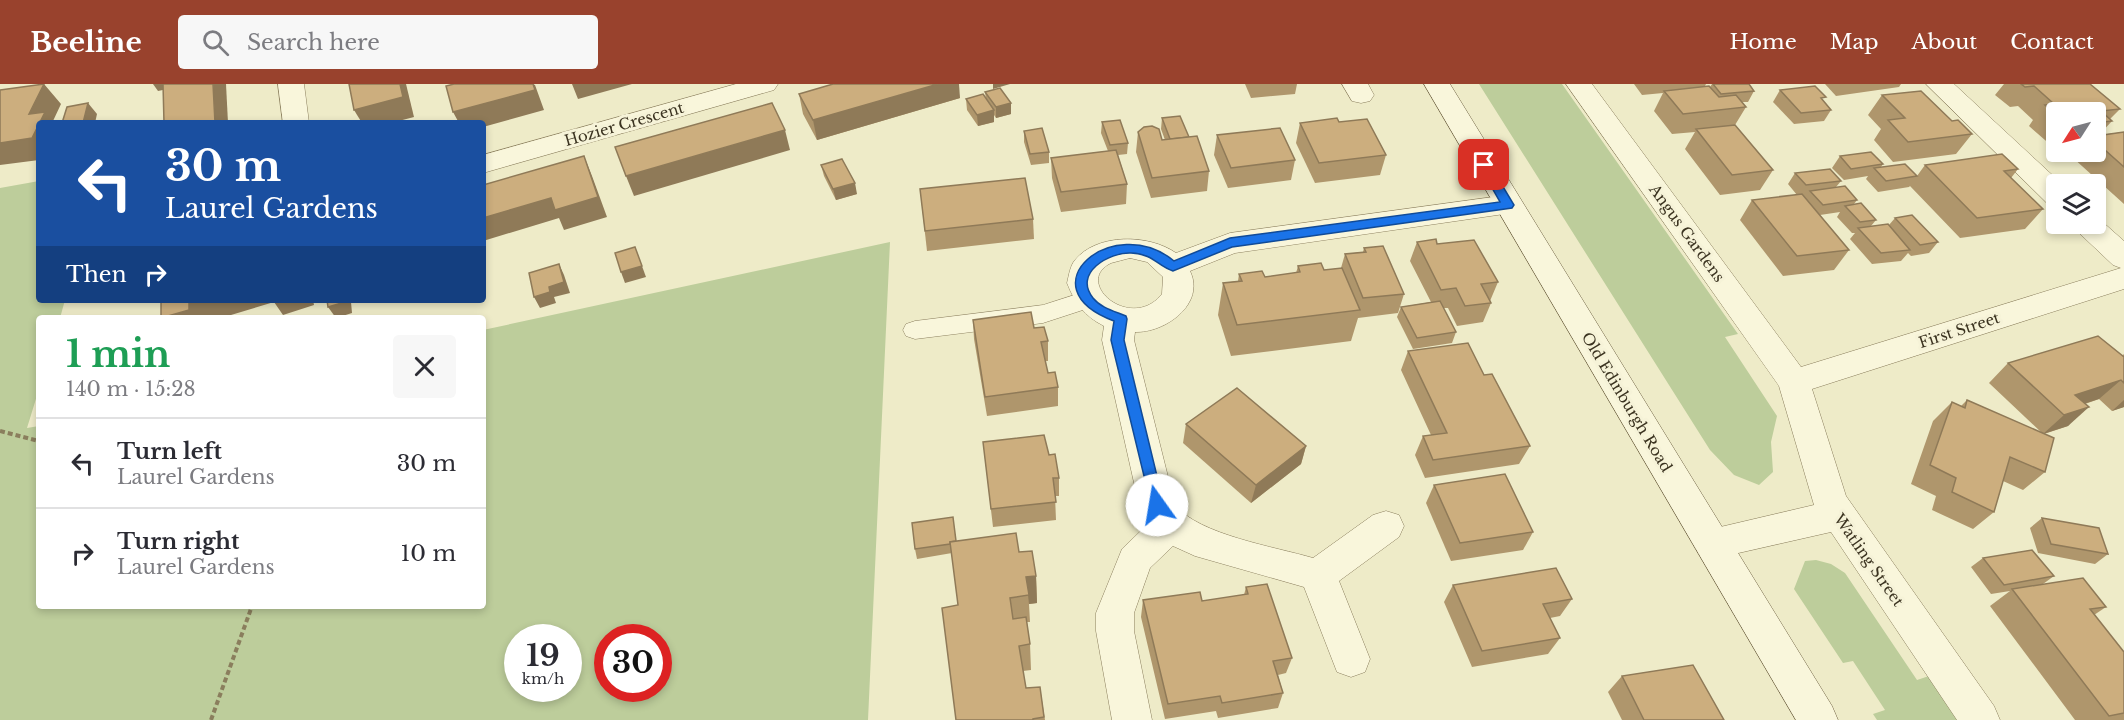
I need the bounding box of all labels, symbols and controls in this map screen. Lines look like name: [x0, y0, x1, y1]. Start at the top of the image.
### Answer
search box: [178, 15, 598, 69]
text: Beeline: [30, 25, 142, 60]
icon: search: [199, 26, 232, 59]
text: Search here: [247, 29, 380, 56]
text: Home: [1730, 29, 1797, 55]
text: Map: [1830, 29, 1878, 55]
text: About: [1911, 29, 1977, 55]
text: Contact: [2010, 29, 2094, 55]
street label: Hozier Crescent: [562, 98, 686, 150]
north arrow: [2046, 102, 2106, 162]
map controls: [2046, 102, 2106, 234]
pin: [1458, 139, 1509, 190]
text: 30 m: [165, 140, 281, 192]
icon: left: [66, 144, 144, 222]
icon: arrive: [1467, 148, 1500, 181]
button: layers: [2046, 174, 2106, 234]
street label: Angus Gardens: [1645, 180, 1729, 286]
text: Laurel Gardens: [165, 192, 378, 225]
icon: right: [139, 258, 172, 291]
text: Then: [66, 261, 127, 288]
street label: First Street: [1916, 308, 2002, 352]
street label: Old Edinburgh Road: [1578, 328, 1676, 476]
text: 1 min: [66, 332, 170, 377]
button: close: [393, 335, 456, 398]
text: 140 m · 15:28: [66, 377, 196, 401]
text: Turn left: [117, 438, 222, 465]
icon: left: [66, 447, 99, 480]
text: 30 m: [397, 450, 456, 477]
text: Laurel Gardens: [117, 465, 275, 489]
position arrow: [1125, 473, 1189, 537]
street label: Watling Street: [1829, 509, 1908, 610]
text: Turn right: [117, 528, 239, 555]
icon: right: [66, 537, 99, 570]
text: 10 m: [401, 540, 456, 567]
text: Laurel Gardens: [117, 555, 275, 579]
speed limit sign: 30: [594, 624, 672, 702]
text: 19: [526, 637, 560, 674]
text: km/h: [522, 669, 564, 688]

